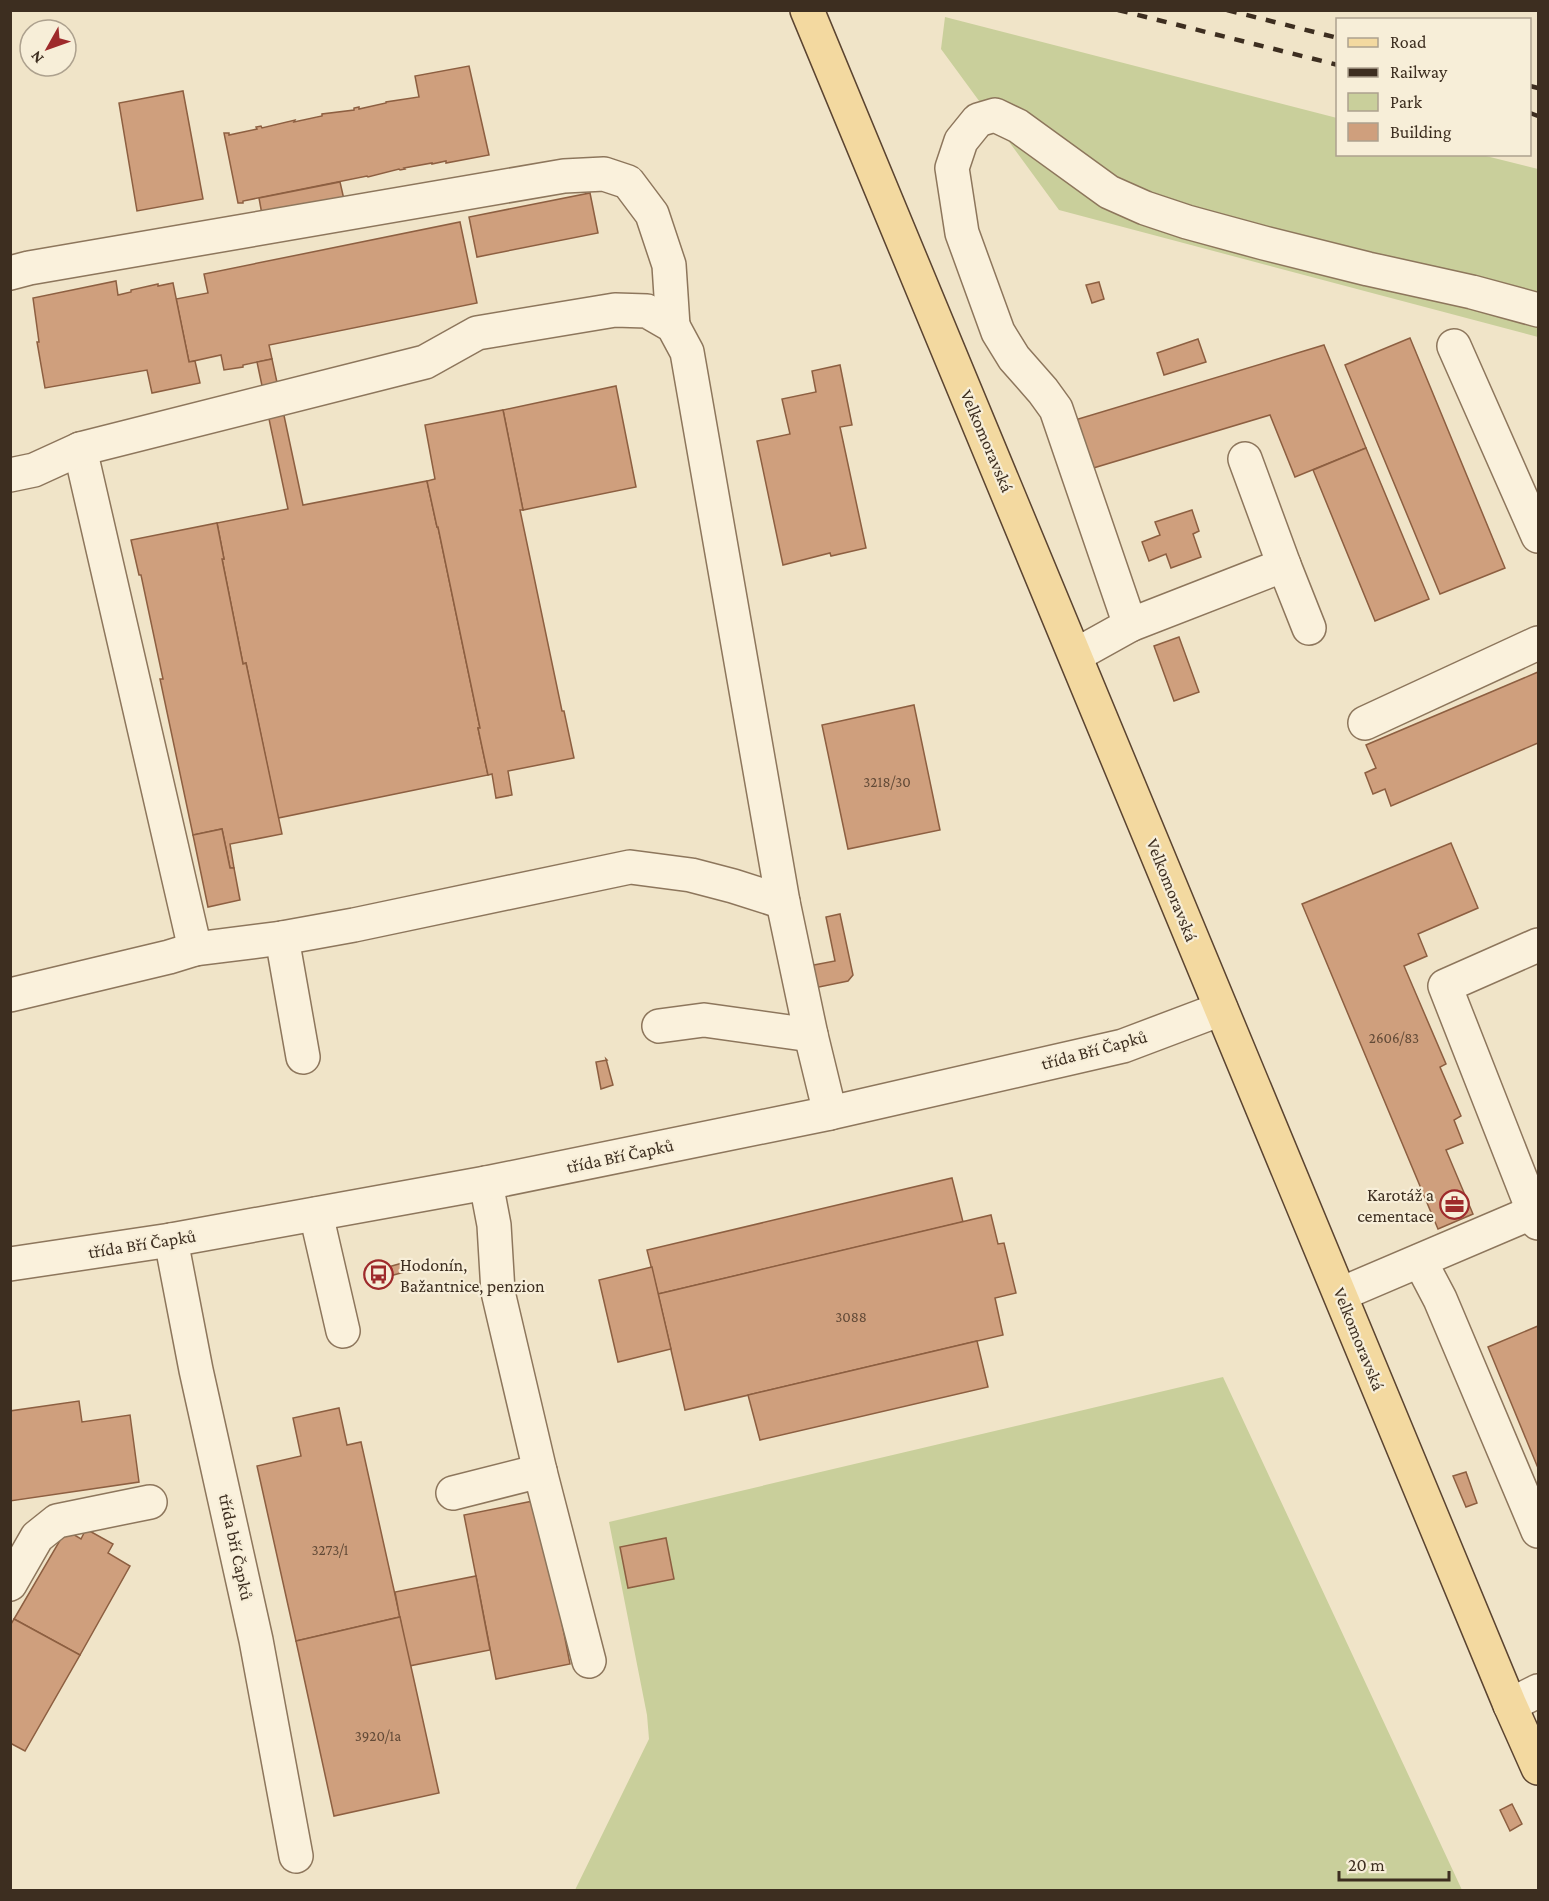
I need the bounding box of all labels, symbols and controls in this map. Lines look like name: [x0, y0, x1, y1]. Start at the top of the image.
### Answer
north arrow: [18, 18, 78, 78]
legend: [1336, 18, 1531, 156]
text: Road: [1390, 32, 1427, 52]
text: N: [27, 48, 47, 67]
text: Railway: [1390, 62, 1448, 82]
text: Park: [1390, 92, 1422, 112]
text: Building: [1390, 122, 1452, 142]
street label: Velkomoravská: [956, 387, 1018, 495]
house number: 3218/30: [863, 774, 911, 790]
street label: Velkomoravská: [1142, 836, 1202, 944]
street label: třída Bří Čapků: [1039, 1026, 1150, 1074]
house number: 2606/83: [1369, 1030, 1419, 1046]
street label: třída Bří Čapků: [565, 1135, 676, 1177]
place label: Karotáž a cementace: [1357, 1185, 1434, 1226]
office icon: Karotáž a cementace: [1439, 1189, 1471, 1221]
street label: třída Bří Čapků: [87, 1226, 198, 1262]
place label: Hodonín, Bažantnice, penzion: [400, 1255, 545, 1296]
bus stop icon: Hodonín, Bažantnice, penzion: [363, 1259, 395, 1291]
street label: Velkomoravská: [1329, 1285, 1389, 1393]
house number: 3088: [835, 1309, 867, 1325]
street label: třída bří Čapků: [215, 1492, 257, 1603]
house number: 3273/1: [311, 1542, 349, 1558]
house number: 3920/1a: [355, 1728, 401, 1744]
scale bar: [1339, 1844, 1448, 1882]
text: 20 m: [1348, 1855, 1385, 1875]

